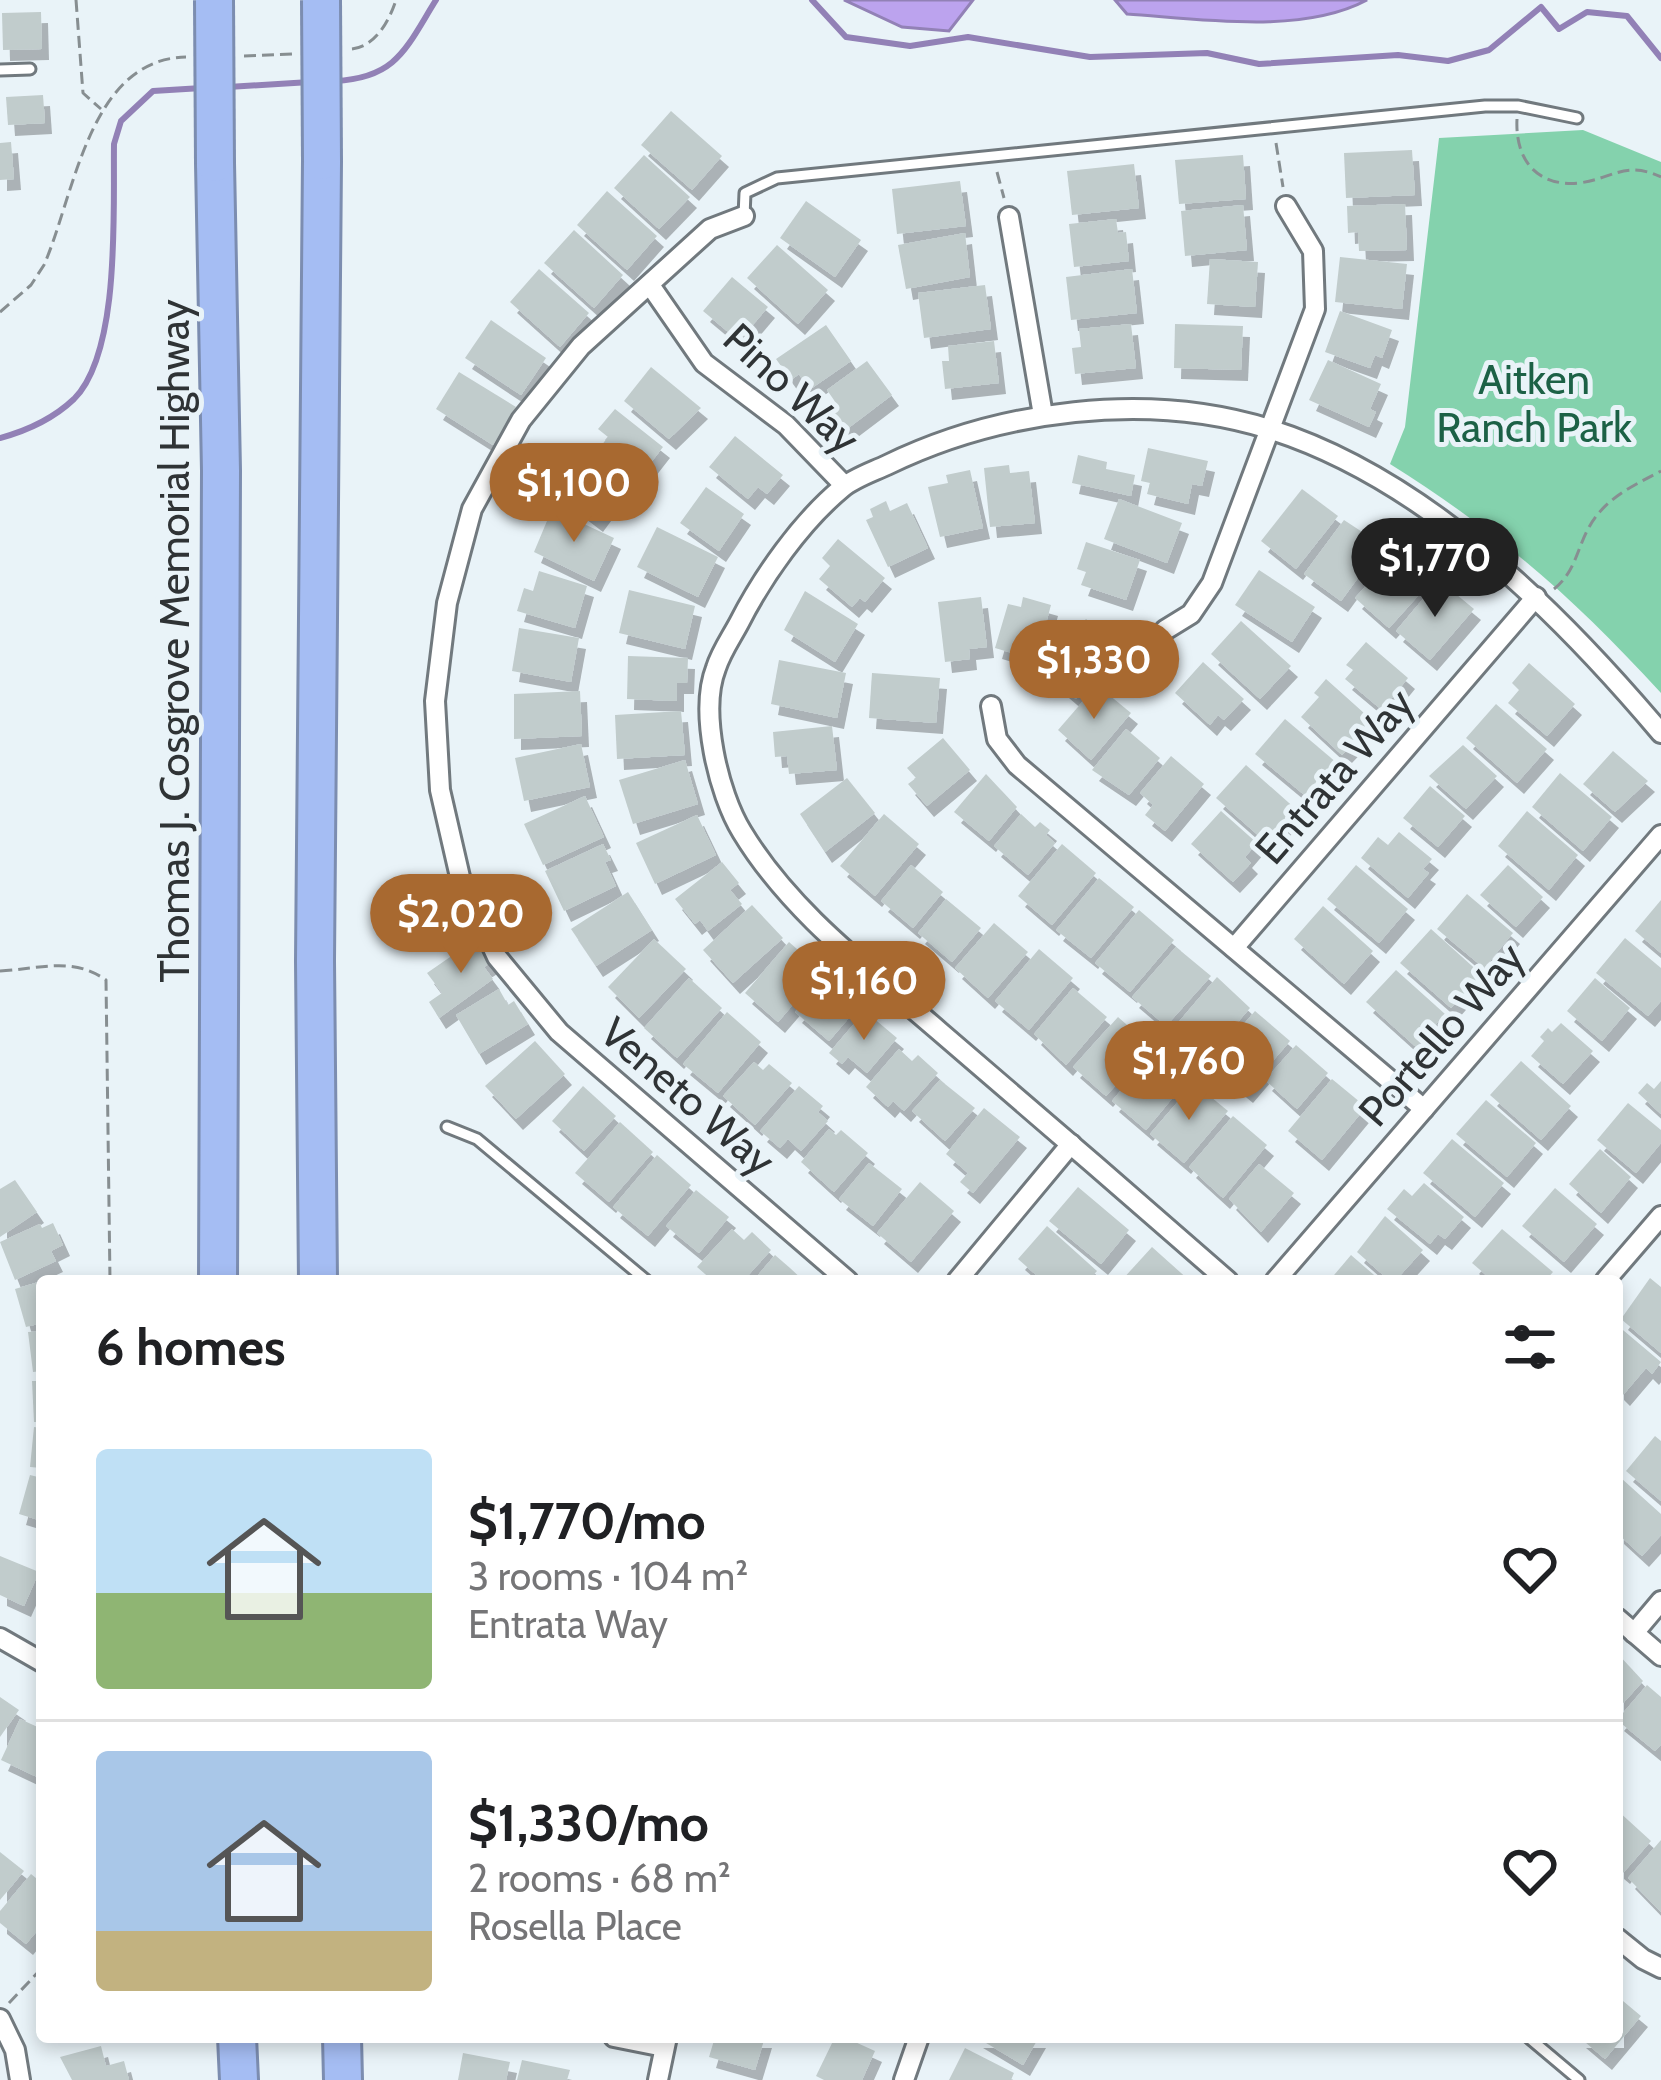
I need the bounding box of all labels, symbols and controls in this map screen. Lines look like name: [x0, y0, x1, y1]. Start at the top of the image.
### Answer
street label: Thomas J. Cosgrove Memorial Highway: [148, 299, 200, 983]
street label: Pino Way: [713, 312, 871, 464]
park label: Aitken Ranch Park: [1436, 353, 1632, 453]
pin: $1,100: [476, 443, 672, 545]
text: $1,100: [517, 458, 631, 506]
pin: $1,770: [1337, 518, 1533, 620]
text: $1,770: [1378, 533, 1492, 581]
pin: $1,330: [996, 620, 1192, 722]
text: $1,330: [1036, 635, 1152, 683]
street label: Entrata Way: [1244, 678, 1424, 874]
pin: $2,020: [363, 874, 559, 976]
text: $2,020: [397, 889, 525, 937]
street label: Portello Way: [1347, 932, 1535, 1136]
pin: $1,160: [766, 941, 962, 1043]
text: $1,160: [809, 956, 919, 1004]
street label: Veneto Way: [590, 1006, 786, 1186]
pin: $1,760: [1091, 1021, 1287, 1123]
text: $1,760: [1132, 1036, 1246, 1084]
icon: filters: [1497, 1314, 1563, 1380]
text: 6 homes: [96, 1316, 285, 1378]
text: $1,770/mo: [468, 1490, 706, 1552]
icon: home: [192, 1497, 336, 1641]
icon: heart: [1497, 1536, 1563, 1602]
text: 3 rooms · 104 m²: [468, 1552, 748, 1600]
text: Entrata Way: [468, 1600, 668, 1648]
text: $1,330/mo: [468, 1792, 709, 1854]
icon: home: [192, 1799, 336, 1943]
icon: heart: [1497, 1838, 1563, 1904]
text: 2 rooms · 68 m²: [468, 1854, 731, 1902]
text: Rosella Place: [468, 1902, 682, 1950]

